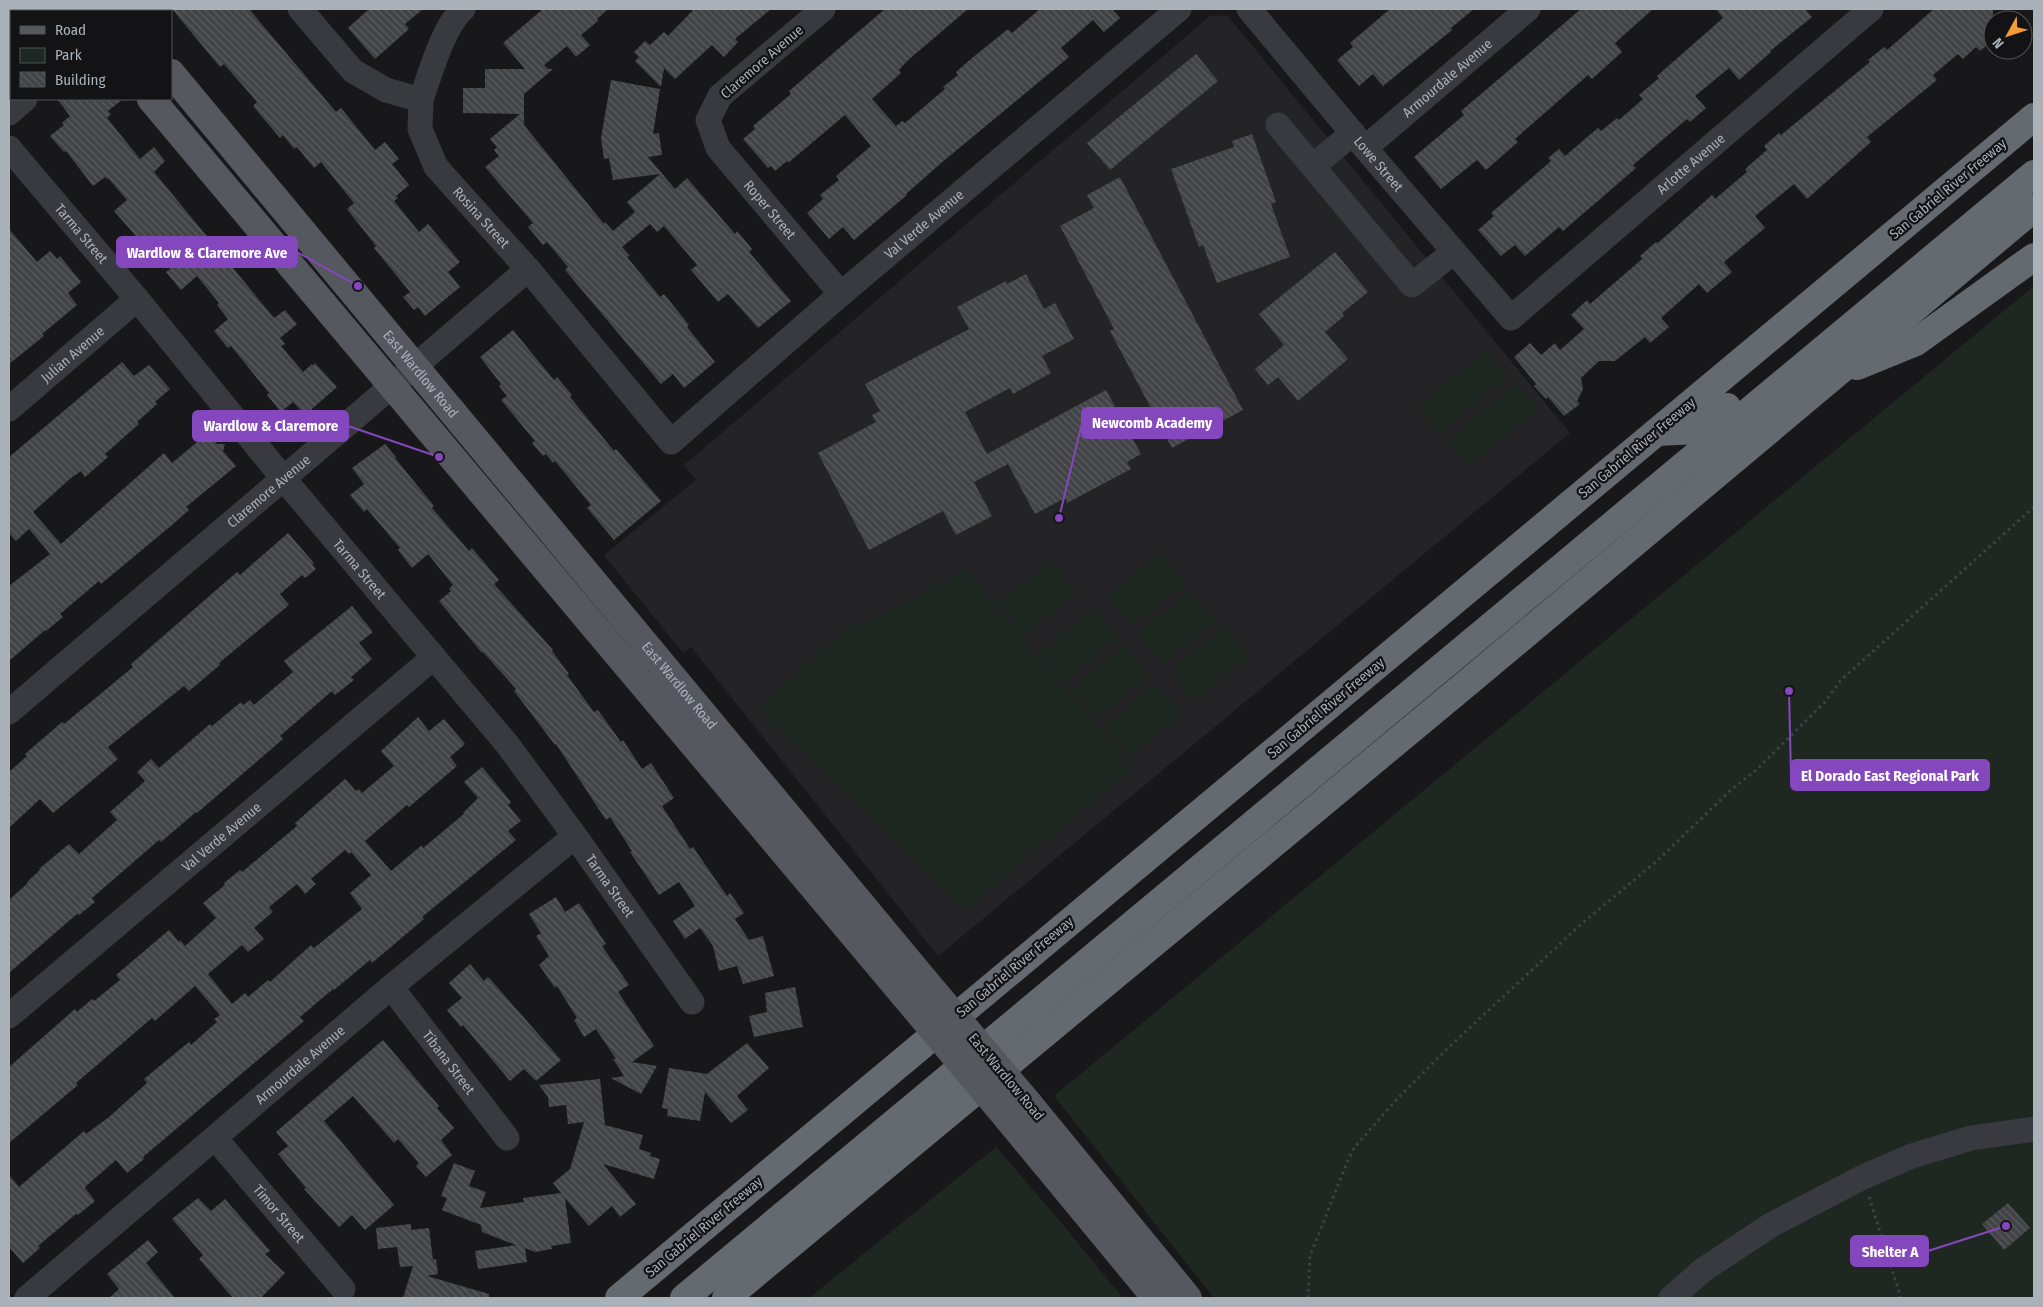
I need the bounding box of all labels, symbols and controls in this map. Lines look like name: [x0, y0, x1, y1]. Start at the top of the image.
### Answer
legend: [10, 10, 172, 100]
north arrow: [1983, 10, 2033, 60]
text: Road: [55, 21, 86, 39]
street label: Claremore Avenue: [717, 21, 807, 102]
text: N: [1989, 34, 2008, 52]
street label: Armourdale Avenue: [1399, 35, 1496, 121]
text: Park: [55, 46, 82, 64]
text: Building: [55, 71, 106, 89]
street label: Arlotte Avenue: [1653, 130, 1728, 198]
street label: Lowe Street: [1350, 133, 1407, 195]
street label: San Gabriel River Freeway: [1886, 135, 2010, 243]
street label: Roper Street: [740, 177, 800, 243]
street label: Rosina Street: [449, 183, 514, 252]
street label: Val Verde Avenue: [881, 186, 967, 262]
street label: Tarma Street: [51, 200, 112, 267]
callout: Wardlow & Claremore Ave: [117, 237, 297, 267]
text: Wardlow & Claremore Ave: [127, 244, 288, 262]
street label: Julian Avenue: [38, 322, 108, 386]
street label: East Wardlow Road: [380, 327, 462, 421]
street label: San Gabriel River Freeway: [1575, 394, 1699, 502]
callout: Newcomb Academy: [1082, 408, 1222, 438]
callout: Wardlow & Claremore: [193, 411, 348, 441]
text: Newcomb Academy: [1092, 414, 1213, 432]
text: Wardlow & Claremore: [204, 417, 339, 435]
street label: Claremore Avenue: [224, 451, 314, 531]
street label: Tarma Street: [330, 536, 390, 603]
street label: East Wardlow Road: [638, 638, 721, 733]
street label: San Gabriel River Freeway: [1264, 654, 1388, 762]
callout: El Dorado East Regional Park: [1791, 760, 1989, 790]
text: El Dorado East Regional Park: [1801, 767, 1979, 785]
street label: Val Verde Avenue: [178, 798, 264, 875]
street label: Tarma Street: [582, 851, 638, 921]
street label: San Gabriel River Freeway: [953, 913, 1077, 1021]
street label: Armourdale Avenue: [252, 1022, 348, 1108]
street label: Tibana Street: [419, 1027, 479, 1098]
street label: East Wardlow Road: [965, 1030, 1047, 1124]
street label: San Gabriel River Freeway: [642, 1173, 766, 1281]
street label: Timor Street: [250, 1181, 309, 1246]
callout: Shelter A: [1851, 1236, 1928, 1266]
text: Shelter A: [1862, 1243, 1919, 1261]

